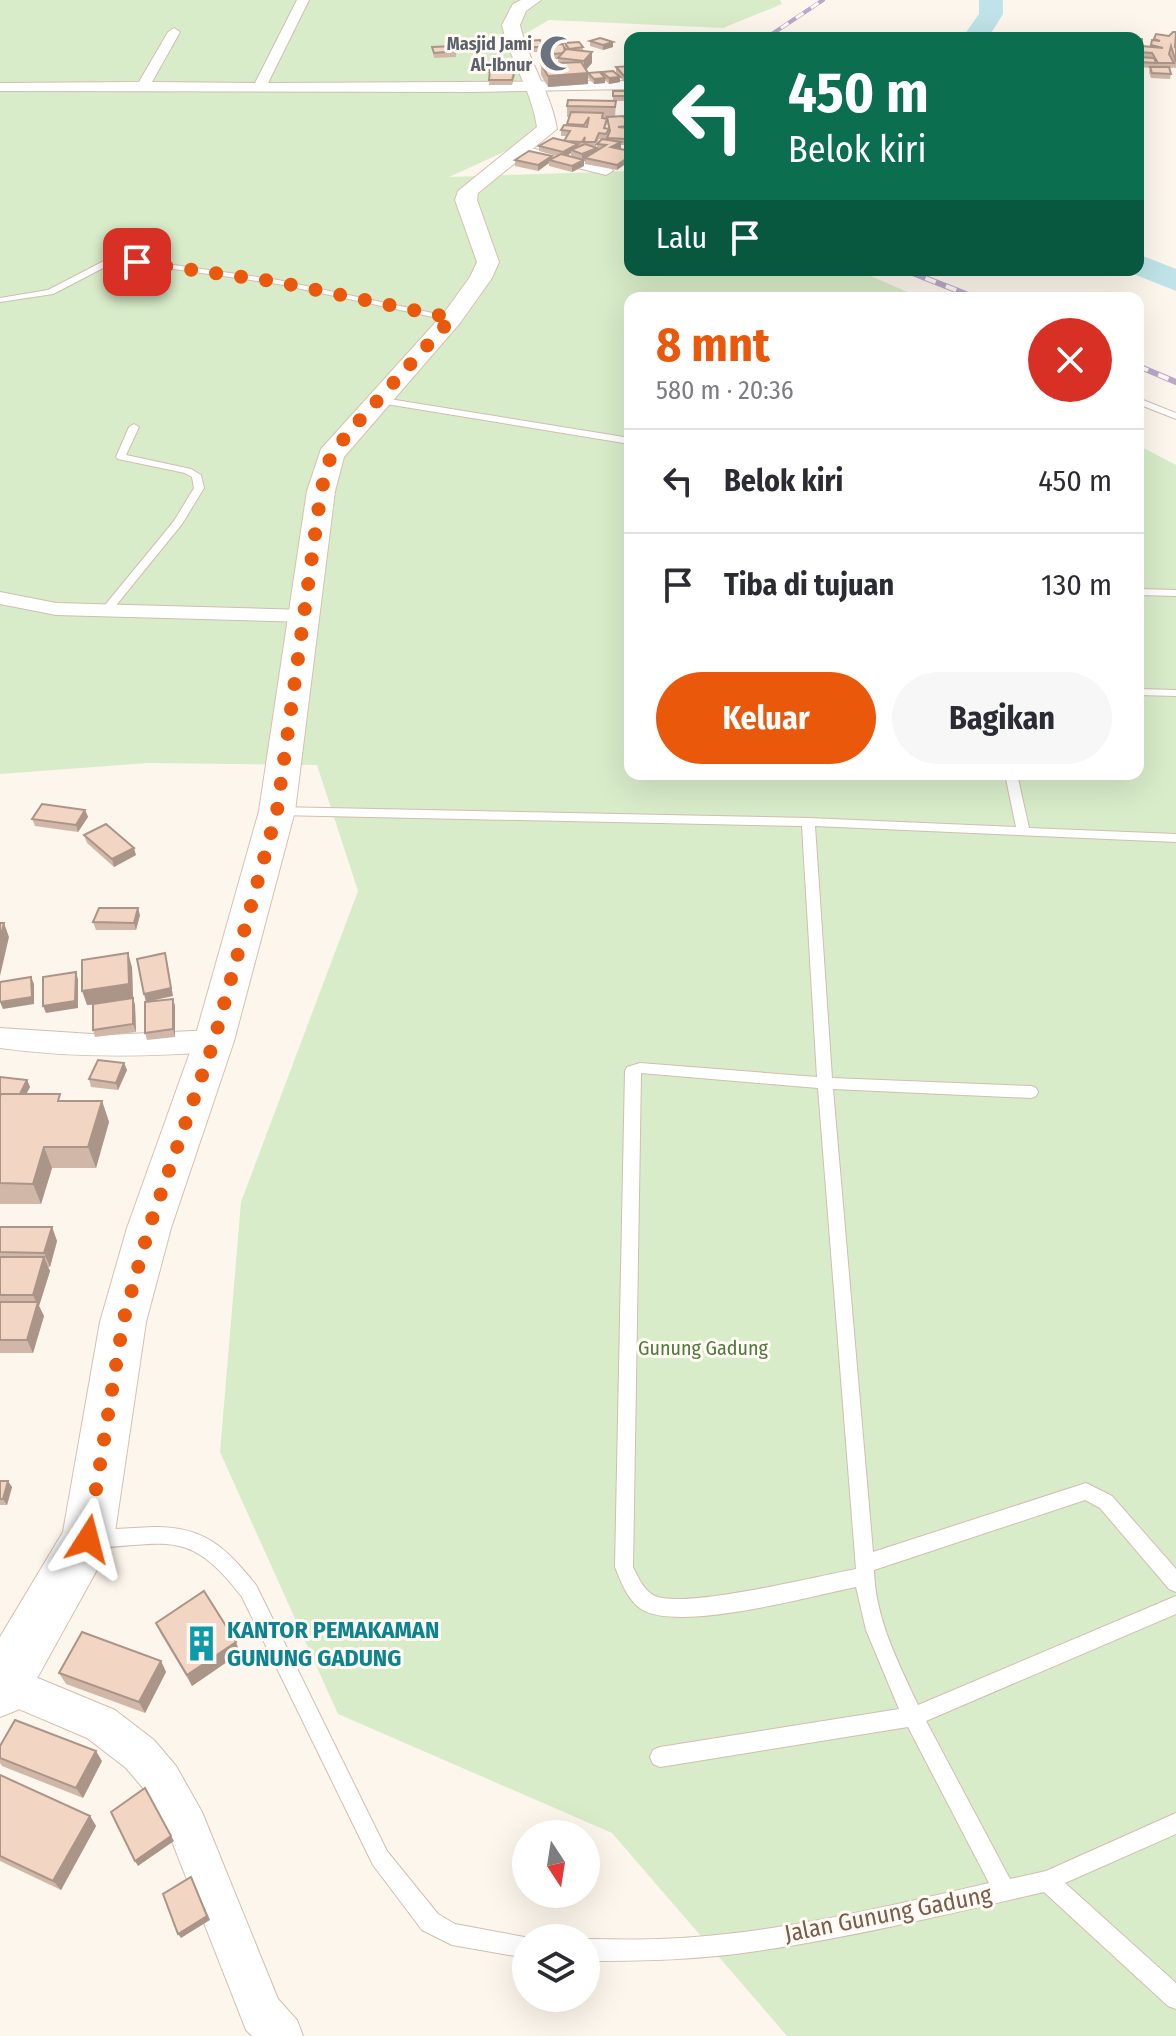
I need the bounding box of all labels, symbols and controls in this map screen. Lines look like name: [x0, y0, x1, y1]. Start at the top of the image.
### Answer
place label: Masjid Jami Al-Ibnur: [447, 33, 532, 76]
mosque icon: Masjid Jami Al-Ibnur: [539, 35, 577, 73]
text: 450 m: [788, 60, 929, 127]
icon: left: [656, 64, 760, 168]
text: Belok kiri: [788, 128, 926, 172]
icon: arrive: [723, 216, 767, 260]
text: Lalu: [656, 220, 707, 256]
pin: [103, 228, 171, 296]
icon: arrive: [115, 240, 159, 284]
text: 8 mnt: [656, 316, 770, 374]
button: close: [1028, 318, 1112, 402]
text: 580 m · 20:36: [656, 375, 794, 406]
icon: left: [656, 459, 700, 503]
text: Belok kiri: [724, 463, 843, 499]
text: 450 m: [1038, 463, 1112, 499]
icon: arrive: [656, 563, 700, 607]
text: Tiba di tujuan: [724, 567, 894, 603]
text: 130 m: [1041, 567, 1112, 603]
button: Keluar: [656, 672, 876, 764]
button: Bagikan: [892, 672, 1112, 764]
park label: Gunung Gadung: [638, 1336, 769, 1360]
position arrow: [46, 1497, 130, 1581]
place label: KANTOR PEMAKAMAN GUNUNG GADUNG: [227, 1616, 439, 1672]
building icon: KANTOR PEMAKAMAN GUNUNG GADUNG: [182, 1625, 220, 1663]
north arrow: [512, 1820, 600, 1908]
map controls: [512, 1820, 600, 2012]
street label: Jalan Gunung Gadung: [782, 1880, 995, 1948]
button: layers: [512, 1924, 600, 2012]

